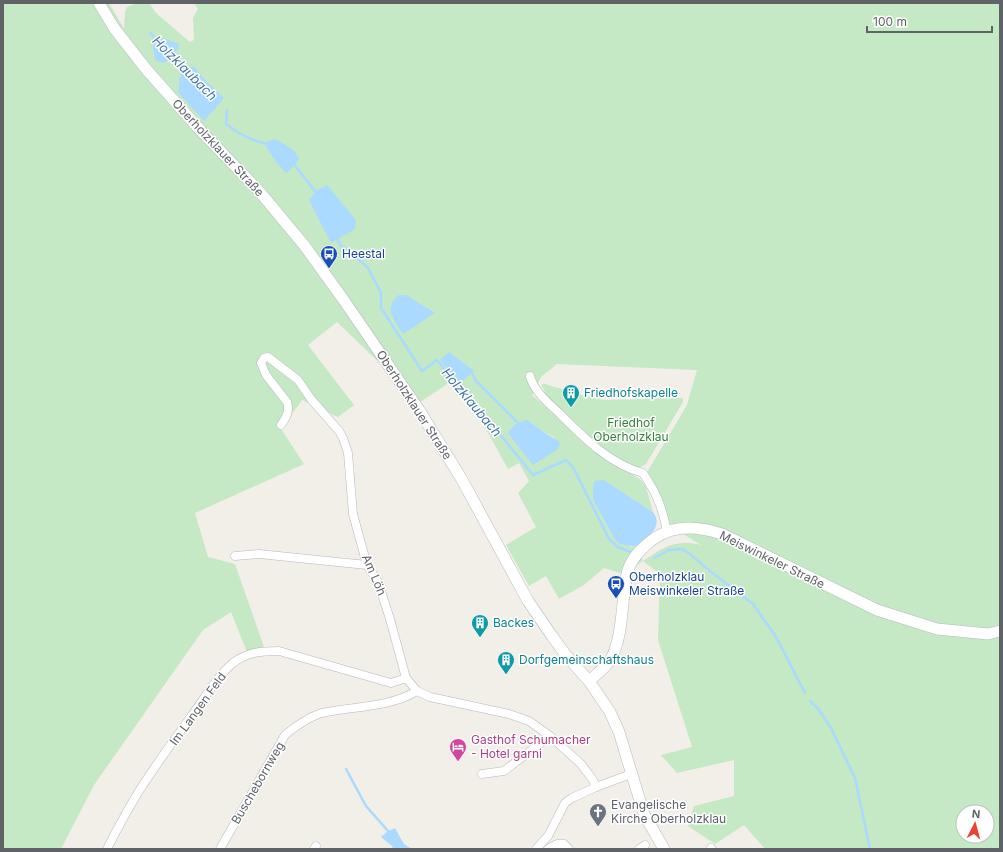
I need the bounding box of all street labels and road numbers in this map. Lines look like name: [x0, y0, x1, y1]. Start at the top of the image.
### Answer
street label: Oberholzklauer Straße: [169, 96, 267, 199]
street label: Oberholzklauer Straße: [373, 347, 455, 462]
street label: Meiswinkeler Straße: [717, 528, 827, 592]
street label: Am Löh: [359, 552, 390, 598]
street label: Im Langen Feld: [166, 669, 229, 748]
street label: Buschebornweg: [228, 739, 287, 827]

